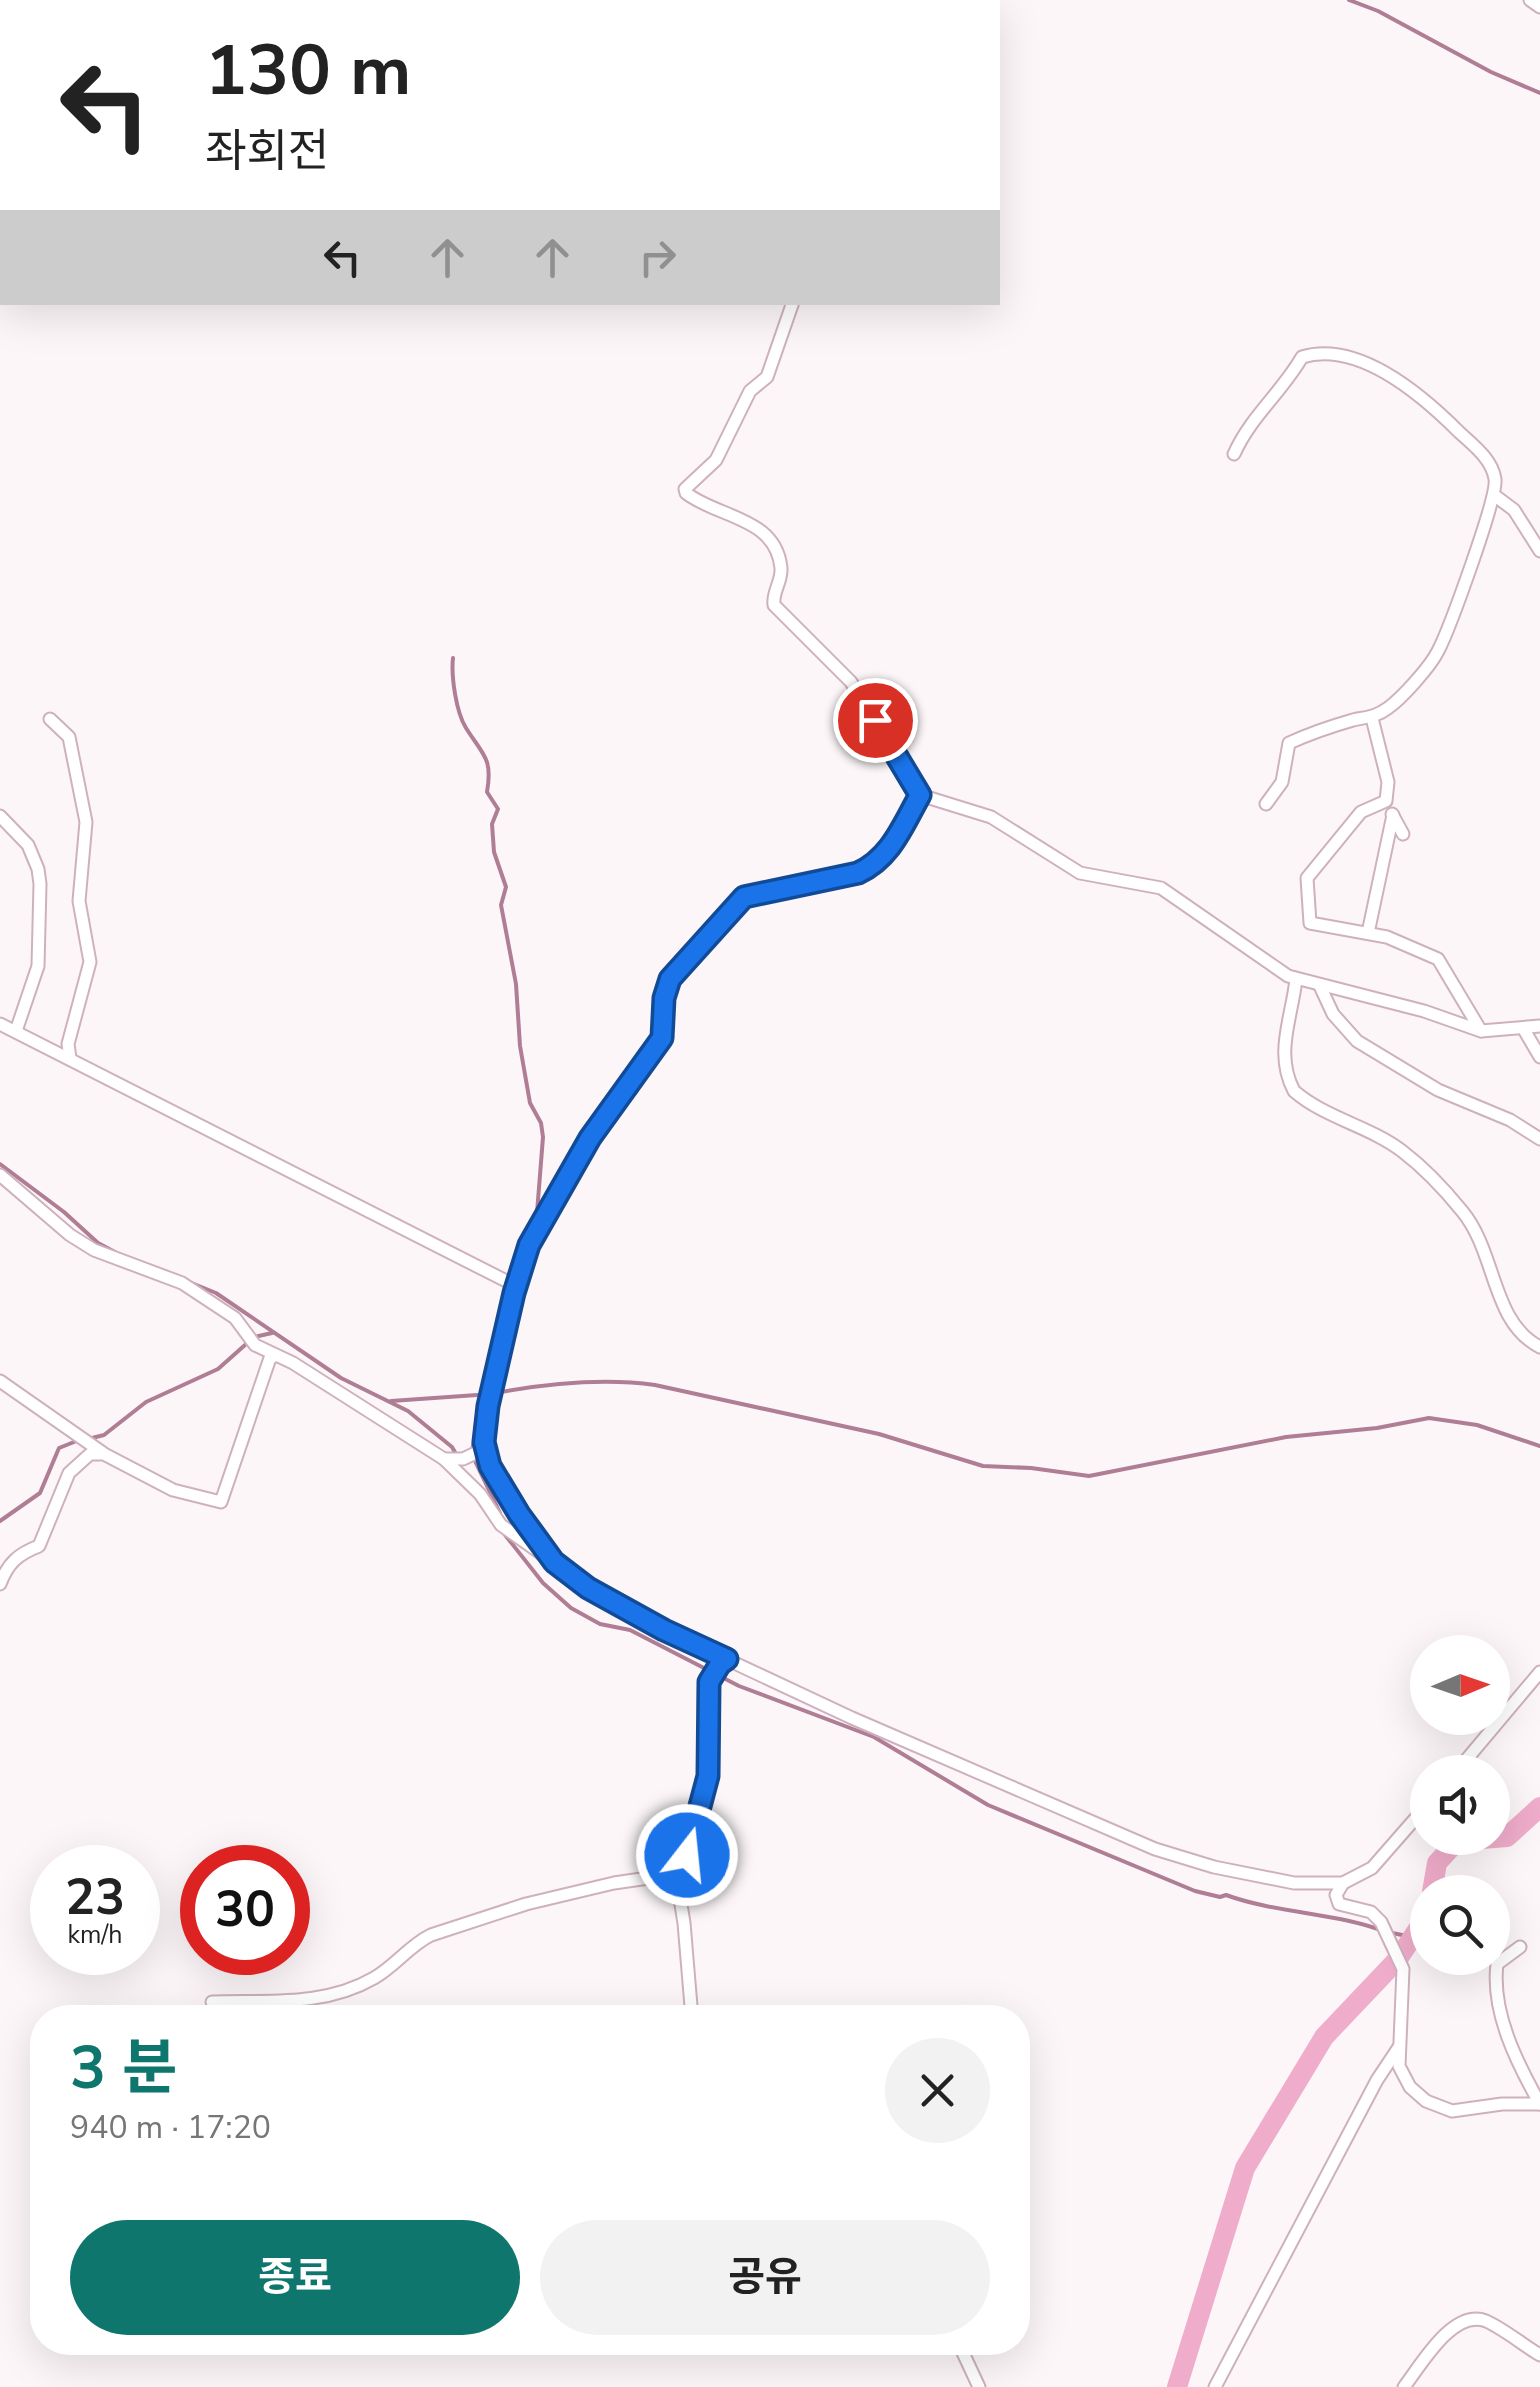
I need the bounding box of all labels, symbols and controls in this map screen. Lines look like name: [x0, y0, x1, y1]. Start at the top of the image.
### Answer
text: 130 m: [205, 23, 411, 119]
icon: left: [40, 40, 170, 170]
text: 좌회전: [205, 121, 329, 182]
icon: left: [315, 230, 370, 285]
icon: ahead: [420, 230, 475, 285]
icon: ahead: [525, 230, 580, 285]
icon: right: [630, 230, 685, 285]
pin: [833, 678, 918, 763]
icon: arrive: [848, 693, 903, 748]
north arrow: [1410, 1635, 1510, 1735]
map controls: [1410, 1635, 1510, 1975]
button: sound: [1410, 1755, 1510, 1855]
position arrow: [635, 1803, 739, 1907]
speed limit sign: 30: [180, 1845, 310, 1975]
text: 23: [65, 1863, 125, 1932]
button: search: [1410, 1875, 1510, 1975]
text: km/h: [67, 1918, 123, 1952]
text: 3 분: [70, 2027, 177, 2109]
button: close: [885, 2038, 990, 2143]
text: 940 m · 17:20: [70, 2106, 271, 2149]
button: 종료: [70, 2220, 520, 2335]
button: 공유: [540, 2220, 990, 2335]

